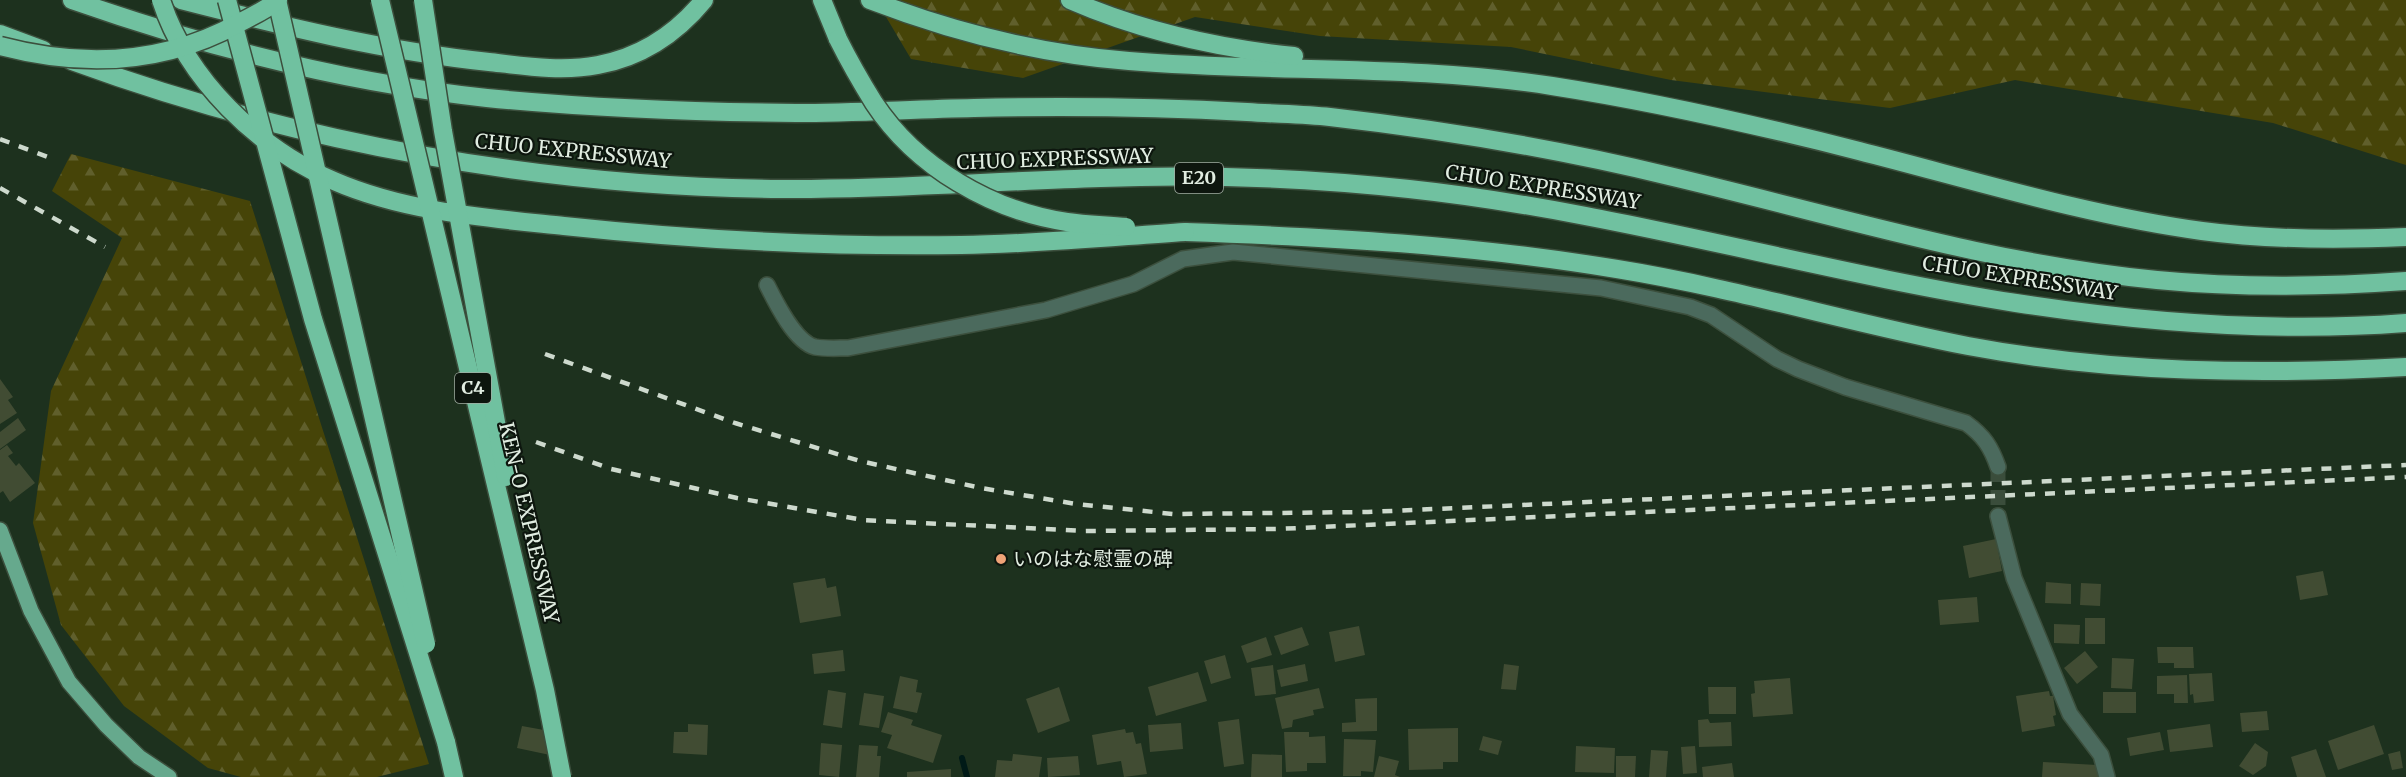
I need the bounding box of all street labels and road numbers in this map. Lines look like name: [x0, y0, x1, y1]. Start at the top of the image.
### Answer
street label: CHUO EXPRESSWAY: [474, 128, 673, 173]
street label: CHUO EXPRESSWAY: [956, 143, 1155, 174]
street label: CHUO EXPRESSWAY: [1444, 159, 1643, 214]
road number: E20: [1175, 163, 1223, 193]
street label: CHUO EXPRESSWAY: [1921, 250, 2120, 305]
road number: C4: [455, 373, 491, 403]
street label: KEN-O EXPRESSWAY: [494, 420, 565, 627]

